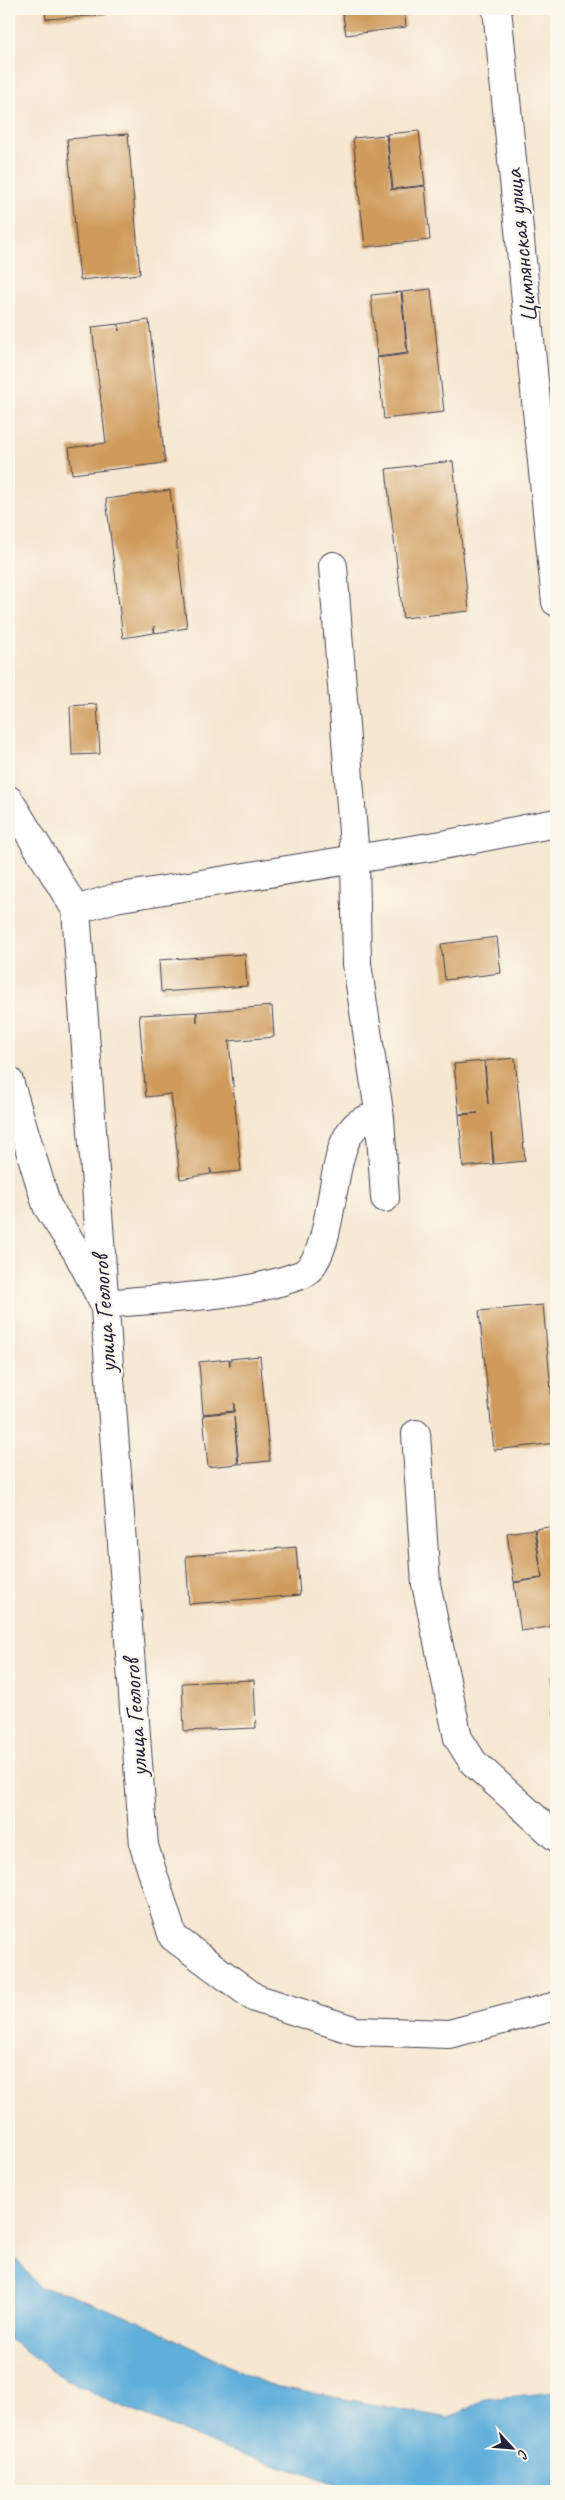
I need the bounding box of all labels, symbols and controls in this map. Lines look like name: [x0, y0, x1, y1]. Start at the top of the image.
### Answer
street label: Цимлянская улица: [497, 166, 545, 324]
street label: улица Геологов: [84, 1249, 124, 1376]
street label: улица Геологов: [115, 1653, 155, 1780]
north arrow: [488, 2422, 538, 2472]
text: С: [513, 2447, 532, 2462]

